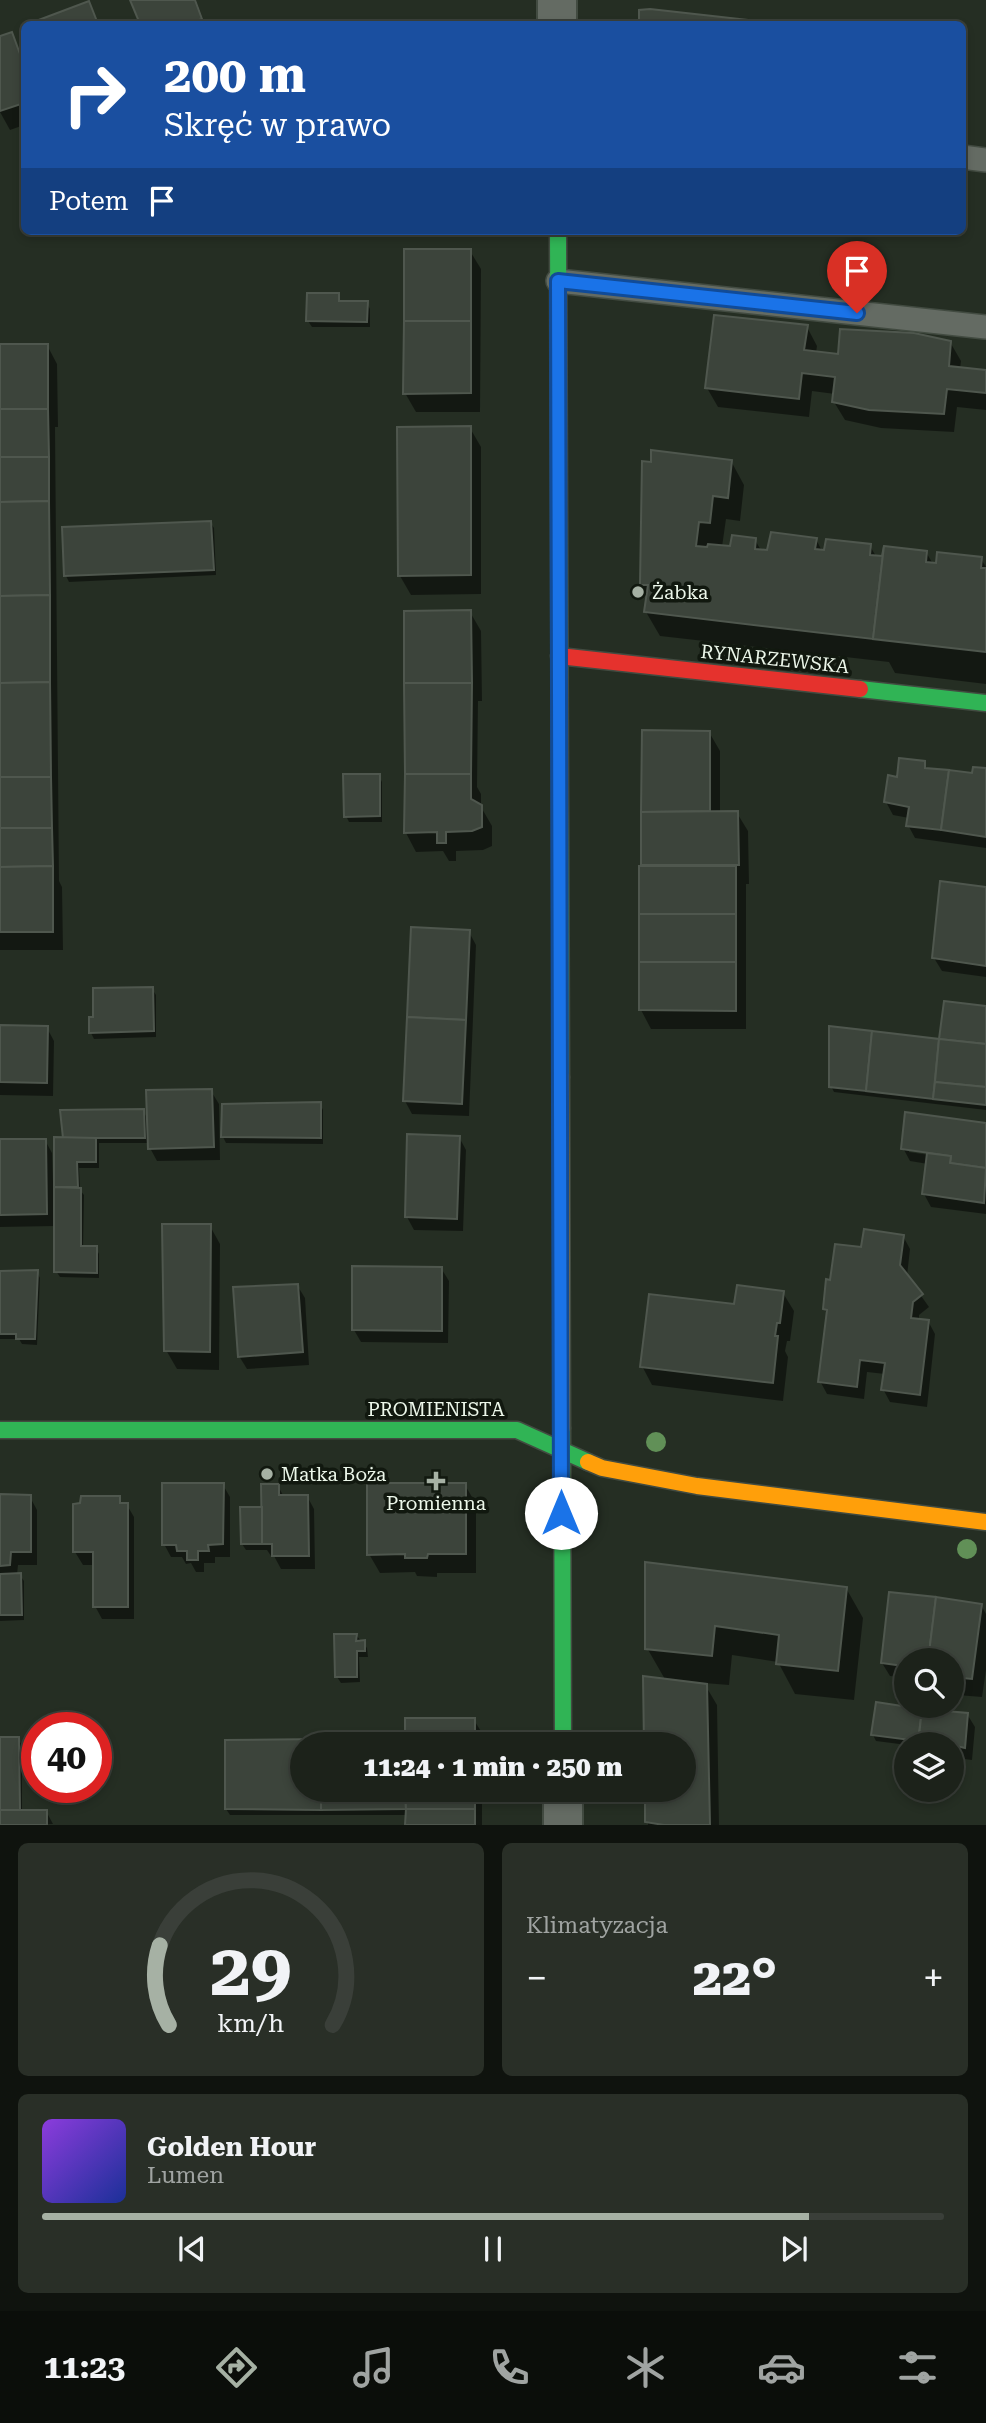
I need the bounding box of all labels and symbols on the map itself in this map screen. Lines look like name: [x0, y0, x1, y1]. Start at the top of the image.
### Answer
pin: [827, 241, 887, 313]
place label: Żabka: [652, 581, 709, 604]
marker: Żabka: [630, 584, 646, 600]
street label: RYNARZEWSKA: [700, 640, 851, 678]
street label: PROMIENISTA: [368, 1398, 505, 1421]
place label: Matka Boża: [281, 1463, 387, 1486]
marker: Matka Boża: [259, 1466, 275, 1482]
marker: Promienna: [428, 1473, 444, 1489]
position arrow: [524, 1476, 598, 1550]
place label: Promienna: [386, 1492, 487, 1515]
speed limit sign: 40: [21, 1712, 112, 1803]

